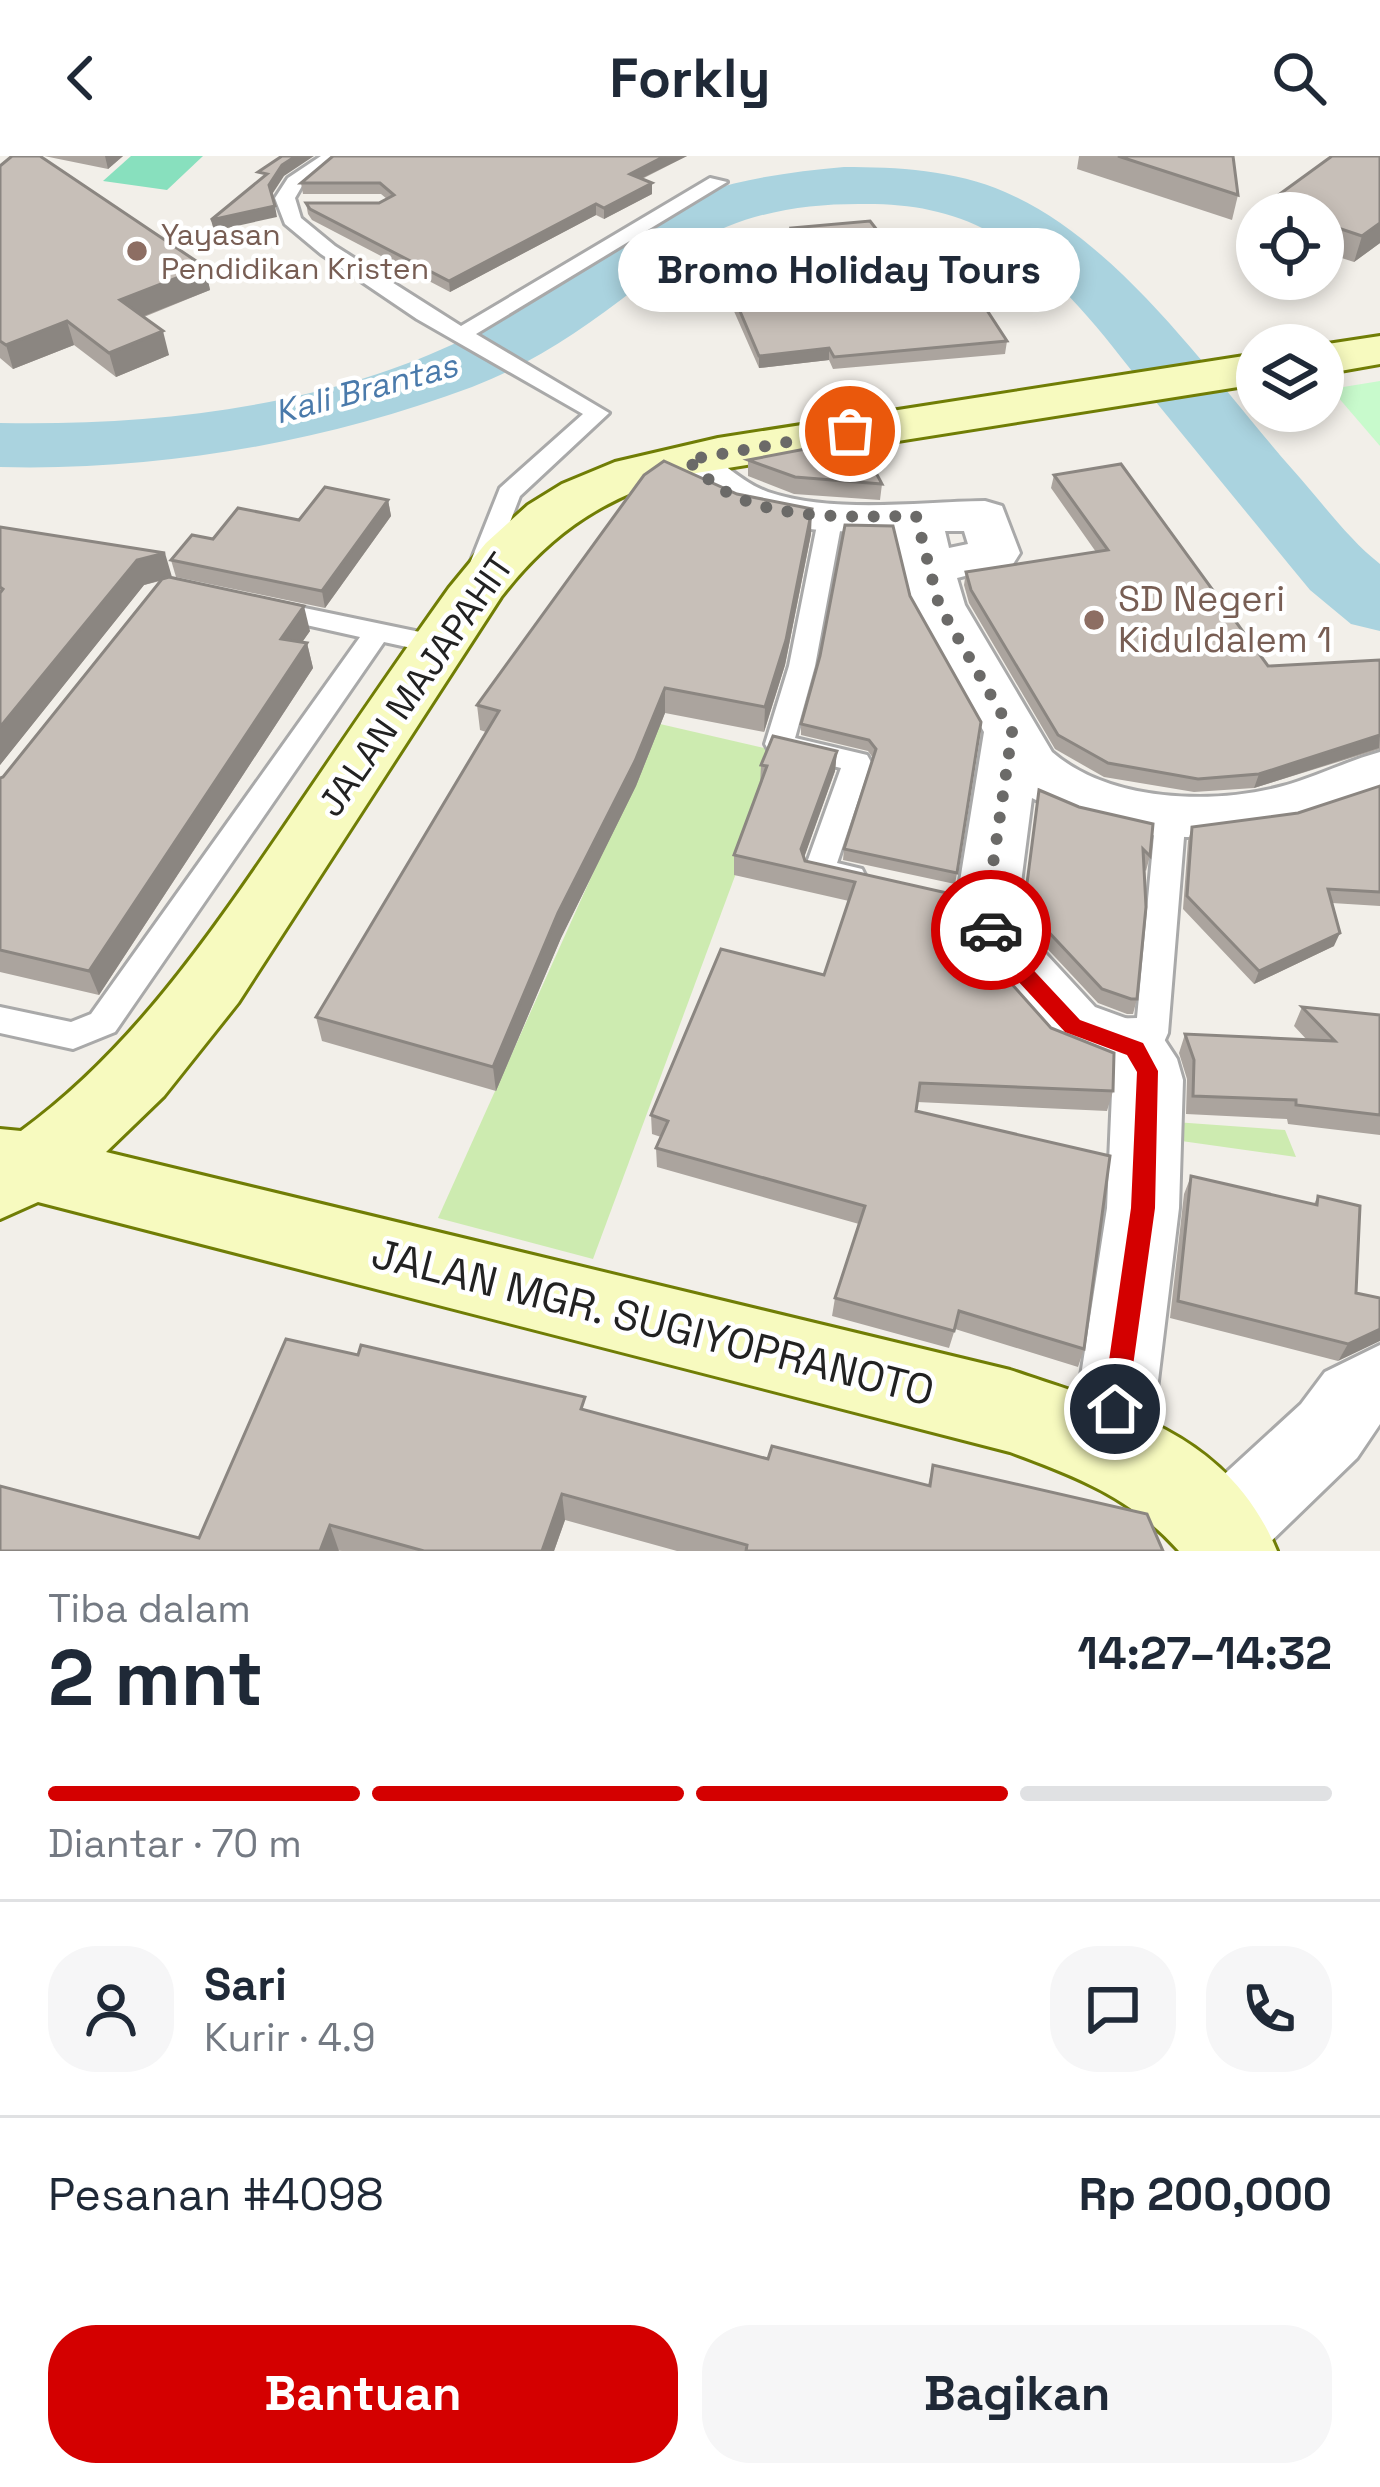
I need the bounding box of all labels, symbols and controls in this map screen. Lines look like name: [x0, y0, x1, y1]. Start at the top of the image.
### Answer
text: Forkly: [609, 44, 771, 113]
icon: back: [48, 45, 114, 111]
icon: search: [1266, 45, 1332, 111]
map controls: [1236, 192, 1344, 432]
button: locate: [1236, 192, 1344, 300]
place label: Yayasan Pendidikan Kristen: [161, 215, 429, 288]
callout: Bromo Holiday Tours: [619, 227, 1081, 311]
marker: Yayasan Pendidikan Kristen: [124, 238, 150, 264]
text: Bromo Holiday Tours: [657, 245, 1041, 294]
button: layers: [1236, 324, 1344, 432]
water label: Kali Brantas: [270, 344, 464, 434]
pin: [799, 380, 901, 482]
icon: bag: [817, 398, 883, 464]
street label: JALAN MAJAPAHIT: [308, 544, 524, 826]
place label: SD Negeri Kiduldalem 1: [1118, 576, 1332, 663]
marker: SD Negeri Kiduldalem 1: [1081, 607, 1107, 633]
courier: [931, 870, 1051, 990]
icon: car: [958, 897, 1024, 963]
street label: JALAN MGR. SUGIYOPRANOTO: [366, 1226, 940, 1418]
pin: [1064, 1358, 1166, 1460]
icon: home: [1082, 1376, 1148, 1442]
text: Tiba dalam: [48, 1584, 251, 1633]
text: 14:27–14:32: [1078, 1625, 1332, 1682]
text: 2 mnt: [48, 1628, 263, 1728]
text: Diantar · 70 m: [48, 1819, 302, 1868]
button: person: [48, 1946, 174, 2072]
button: chat: [1050, 1946, 1176, 2072]
button: phone: [1206, 1946, 1332, 2072]
text: Sari: [204, 1956, 287, 2013]
text: Kurir · 4.9: [204, 2013, 376, 2062]
text: Pesanan #4098: [48, 2166, 384, 2223]
text: Rp 200,000: [1079, 2166, 1332, 2223]
button: Bantuan: [48, 2325, 678, 2463]
button: Bagikan: [702, 2325, 1332, 2463]

